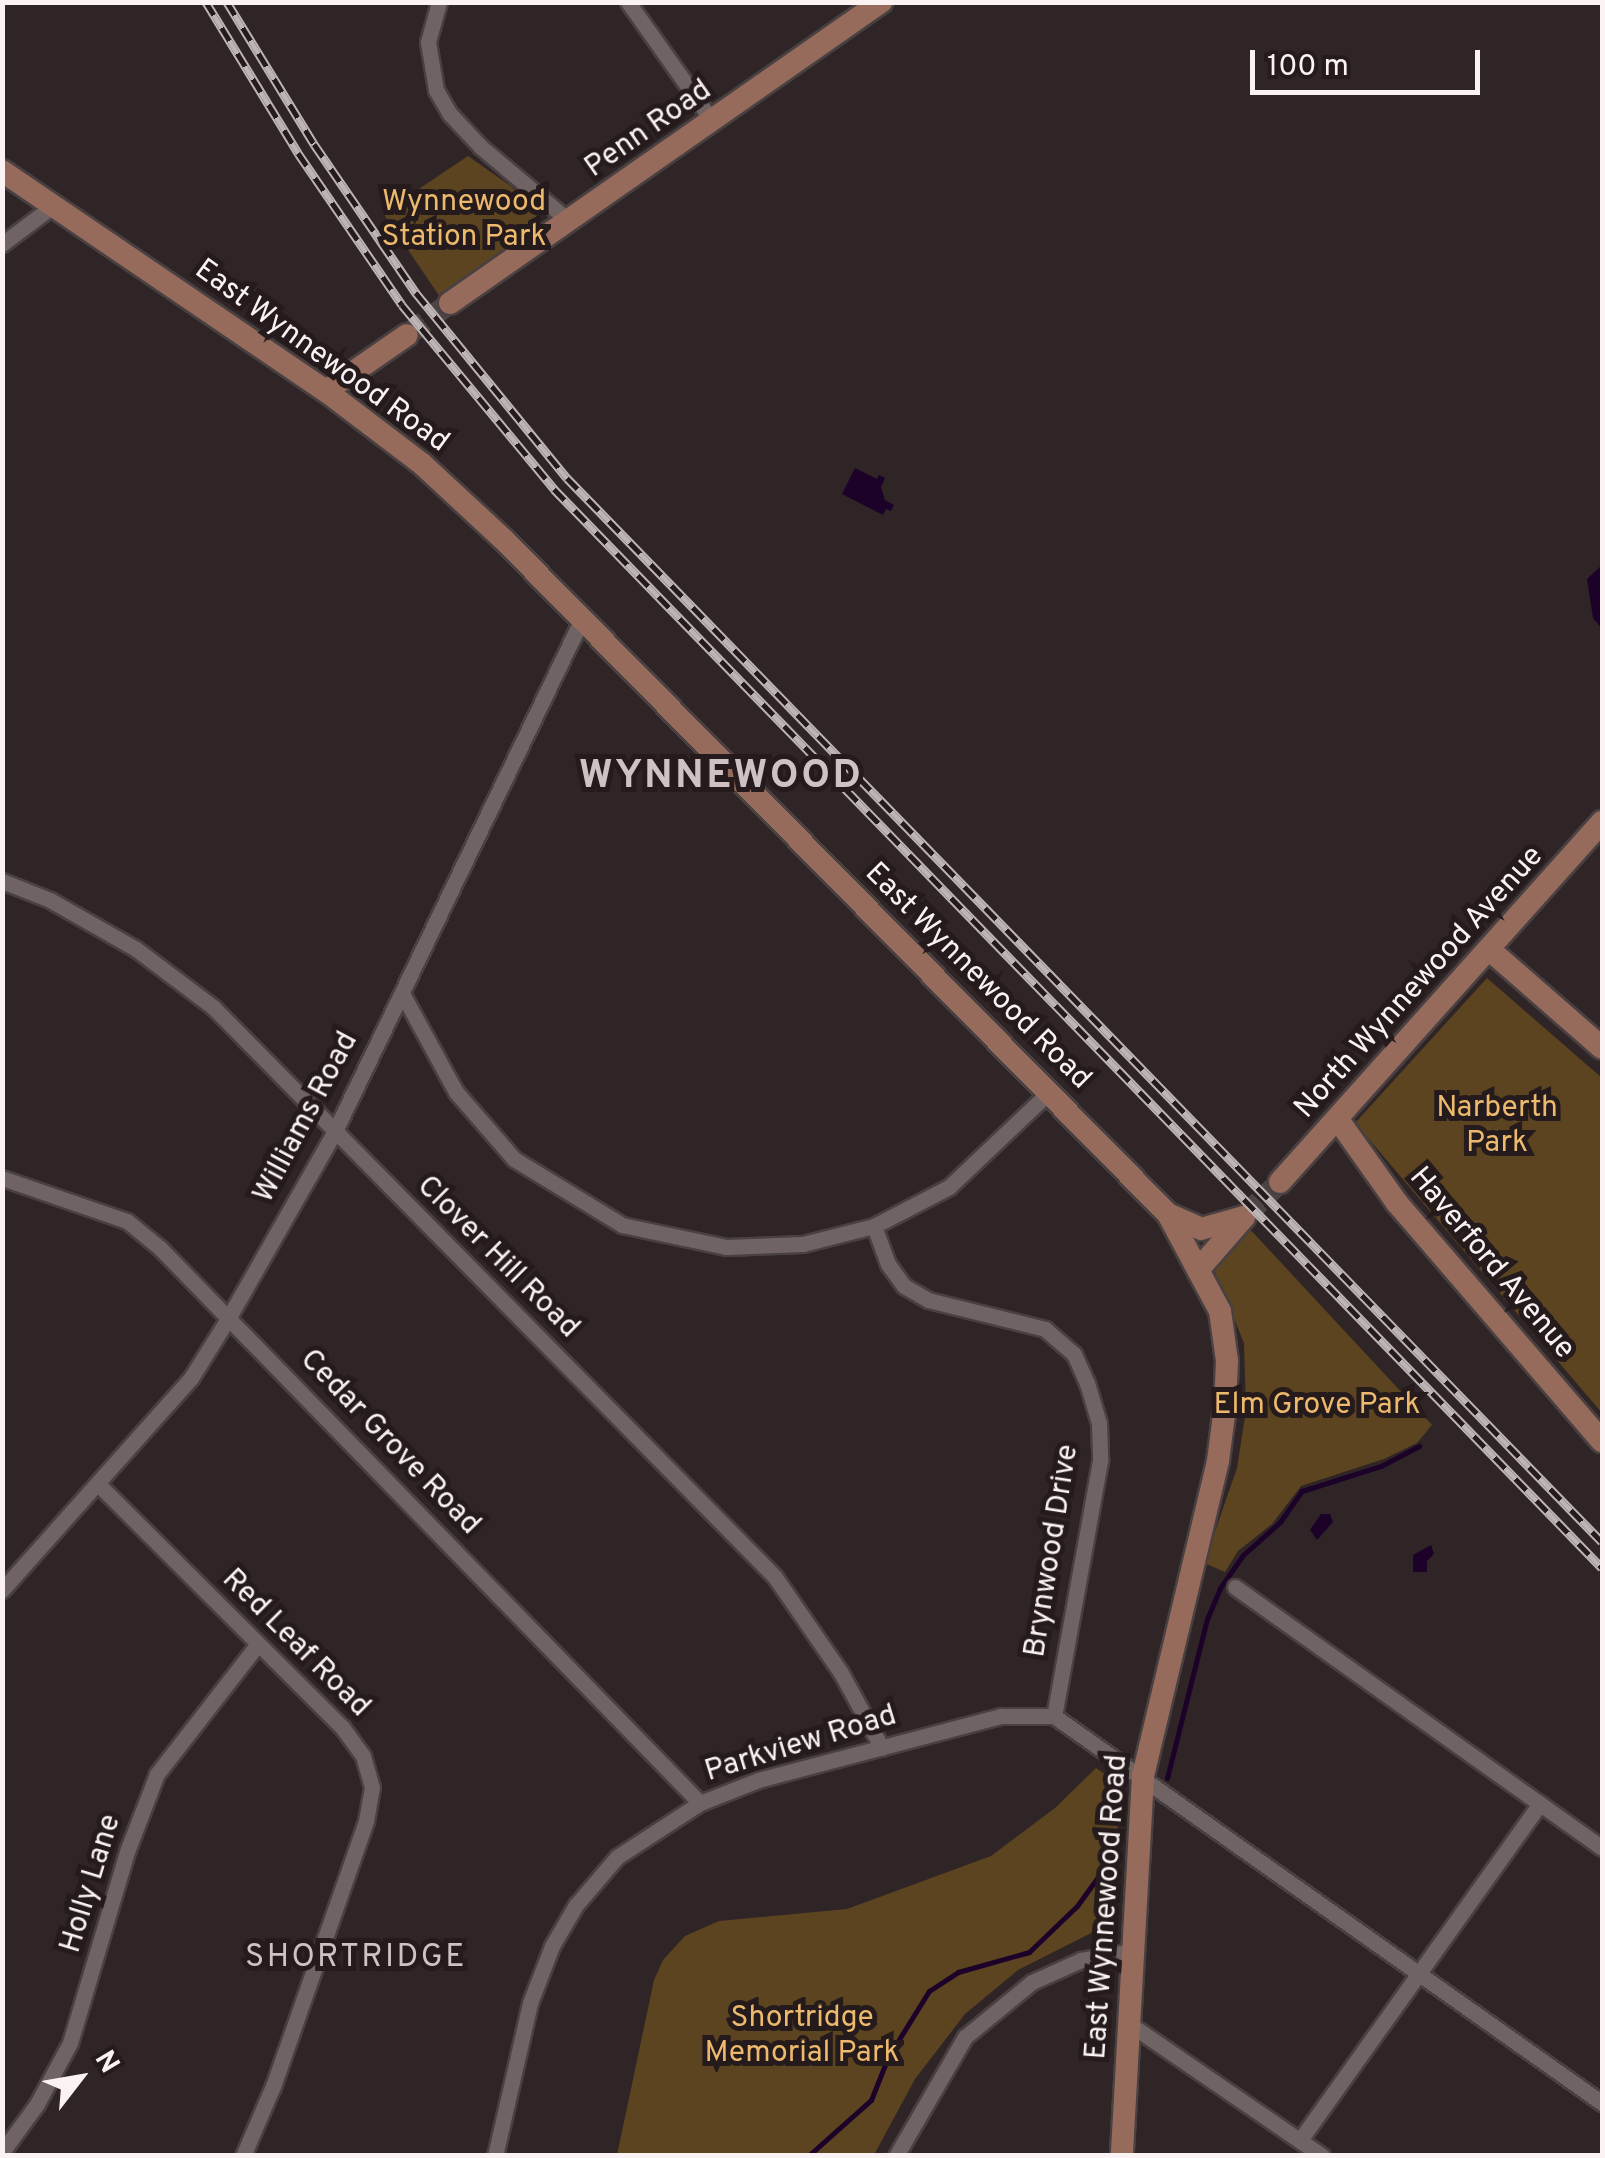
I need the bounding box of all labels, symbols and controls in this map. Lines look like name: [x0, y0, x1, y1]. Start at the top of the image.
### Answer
scale bar: [1255, 30, 1485, 92]
text: 100 m: [1267, 49, 1349, 86]
street label: Penn Road: [579, 73, 719, 187]
park label: Wynnewood Station Park: [382, 185, 546, 256]
street label: East Wynnewood Road: [187, 252, 455, 462]
district label: WYNNEWOOD: [579, 753, 863, 801]
street label: North Wynnewood Avenue: [1288, 839, 1552, 1127]
street label: East Wynnewood Road: [856, 856, 1098, 1098]
street label: Williams Road: [247, 1026, 367, 1210]
park label: Narberth Park: [1436, 1091, 1558, 1162]
street label: Haverford Avenue: [1400, 1160, 1582, 1368]
street label: Clover Hill Road: [408, 1169, 586, 1347]
street label: Cedar Grove Road: [291, 1343, 487, 1543]
park label: Elm Grove Park: [1214, 1388, 1420, 1424]
street label: Brynwood Drive: [1018, 1442, 1088, 1660]
street label: Red Leaf Road: [213, 1562, 377, 1726]
street label: Parkview Road: [701, 1699, 901, 1791]
street label: East Wynnewood Road: [1079, 1753, 1137, 2061]
street label: Holly Lane: [54, 1810, 130, 1958]
district label: SHORTRIDGE: [245, 1939, 467, 1977]
park label: Shortridge Memorial Park: [705, 2001, 899, 2072]
north arrow: [30, 2028, 130, 2128]
text: N: [85, 2045, 126, 2080]

